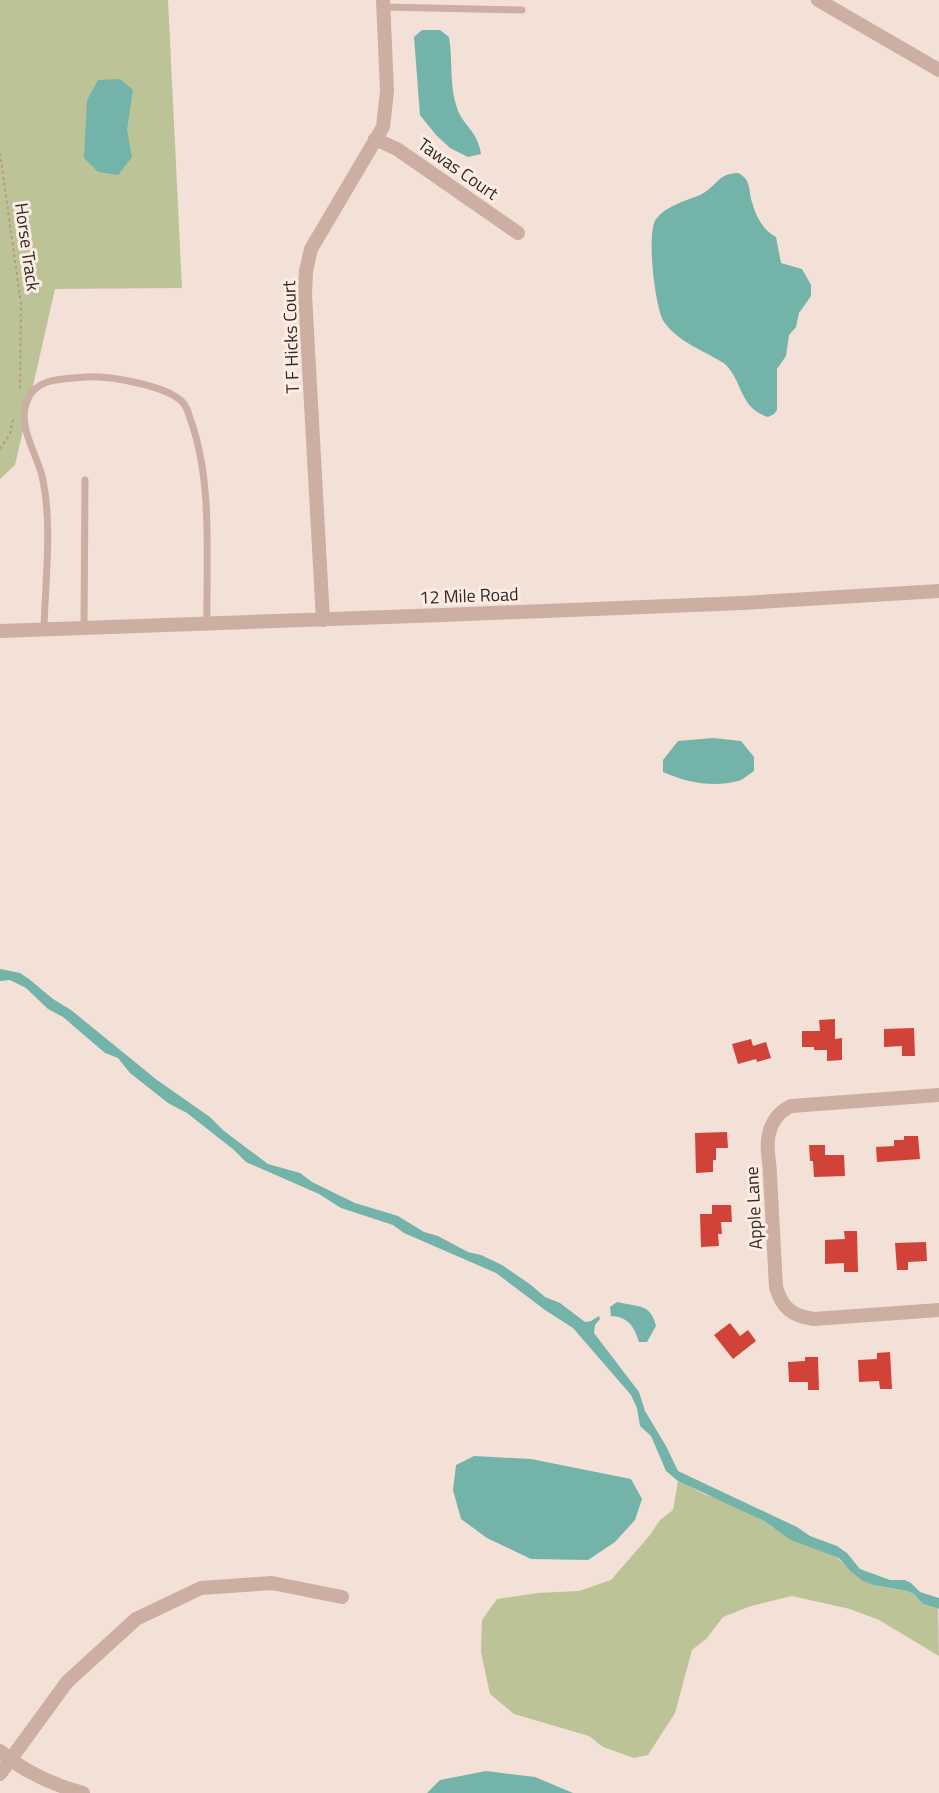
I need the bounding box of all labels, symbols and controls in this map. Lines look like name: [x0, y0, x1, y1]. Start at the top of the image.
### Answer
street label: Tawas Court: [412, 131, 505, 207]
street label: Horse Track: [8, 201, 47, 293]
street label: T F Hicks Court: [275, 279, 306, 394]
street label: 12 Mile Road: [419, 580, 519, 611]
street label: Apple Lane: [738, 1166, 769, 1250]

